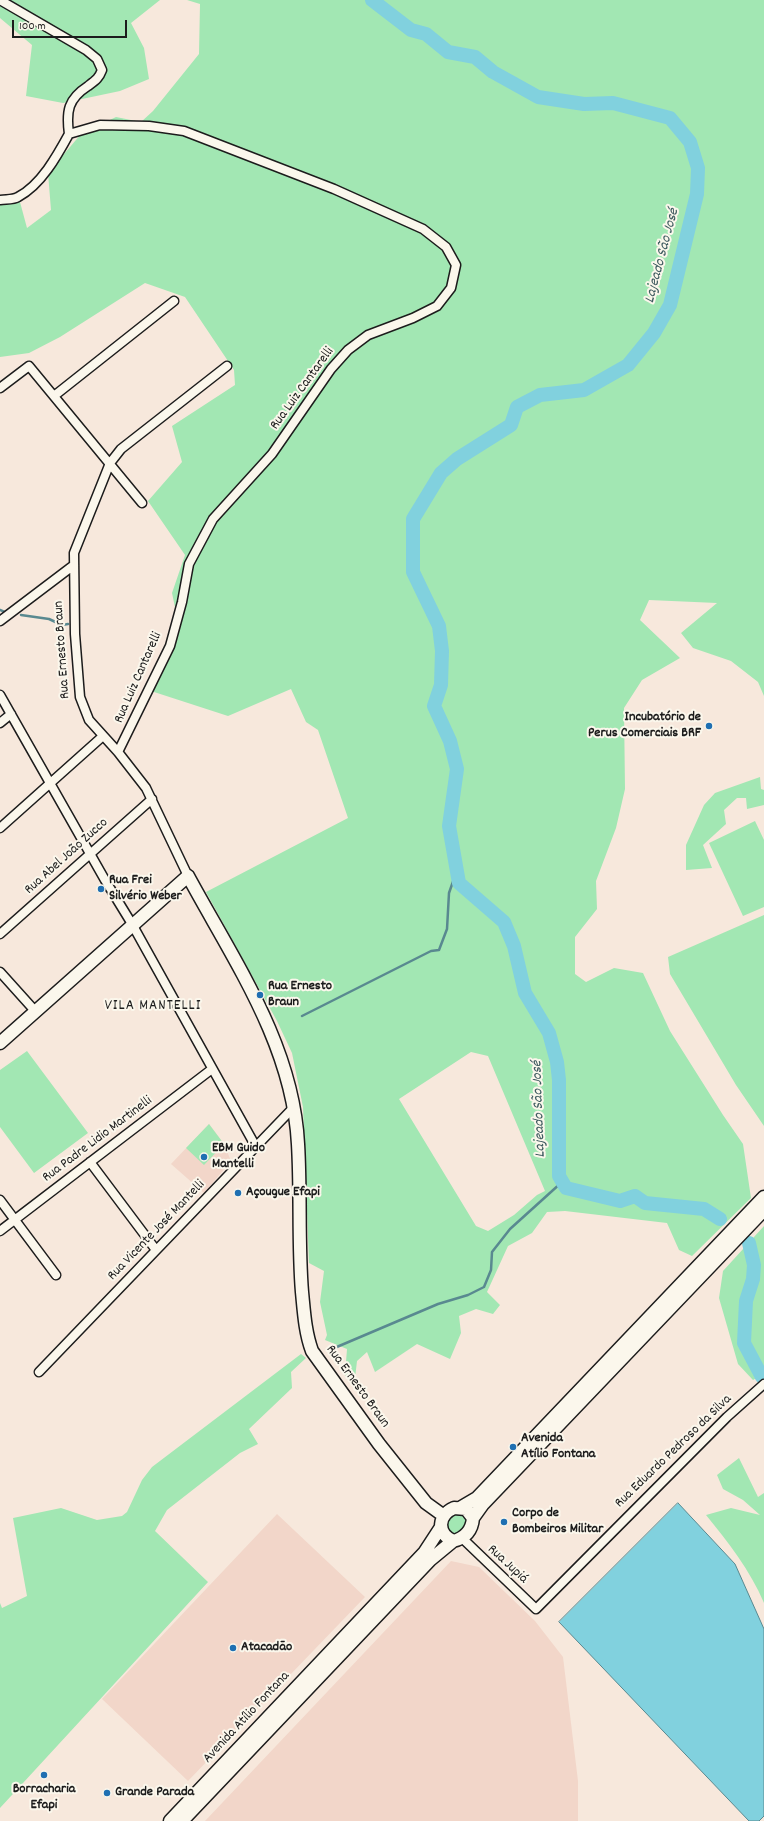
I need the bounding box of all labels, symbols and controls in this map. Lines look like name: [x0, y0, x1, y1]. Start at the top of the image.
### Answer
scale bar: [14, 12, 129, 38]
text: 100 m: [19, 18, 46, 35]
water label: Lajeado São José: [642, 207, 684, 305]
street label: Rua Luiz Cantarelli: [267, 345, 339, 433]
street label: Rua Ernesto Braun: [51, 600, 75, 700]
street label: Rua Luiz Cantarelli: [111, 630, 167, 726]
place label: Incubatório de Perus Comerciais BRF: [588, 710, 701, 742]
marker: Incubatório de Perus Comerciais BRF: [704, 721, 714, 731]
street label: Rua Abel João Zucco: [22, 815, 112, 899]
place label: Rua Frei Silvério Weber: [109, 873, 182, 906]
marker: Rua Frei Silvério Weber: [96, 884, 106, 894]
place label: Rua Ernesto Braun: [268, 979, 332, 1012]
marker: Rua Ernesto Braun: [255, 990, 265, 1000]
district label: VILA MANTELLI: [105, 998, 201, 1016]
water label: Lajeado São José: [529, 1060, 551, 1158]
street label: Rua Padre Lidio Martinelli: [40, 1093, 156, 1187]
place label: EBM Guido Mantelli: [212, 1141, 265, 1174]
marker: EBM Guido Mantelli: [199, 1152, 209, 1162]
street label: Rua Vicente José Mantelli: [105, 1177, 209, 1285]
place label: Açougue Efapi: [246, 1185, 320, 1201]
marker: Açougue Efapi: [233, 1188, 243, 1198]
street label: Rua Ernesto Braun: [321, 1342, 393, 1432]
street label: Rua Eduardo Pedroso da Silva: [612, 1392, 736, 1512]
place label: Avenida Atílio Fontana: [521, 1431, 595, 1464]
marker: Avenida Atílio Fontana: [508, 1442, 518, 1452]
place label: Corpo de Bombeiros Militar: [512, 1506, 603, 1538]
marker: Corpo de Bombeiros Militar: [499, 1517, 509, 1527]
street label: Rua Jupiá: [483, 1542, 531, 1588]
place label: Atacadão: [241, 1640, 292, 1656]
marker: Atacadão: [228, 1643, 238, 1653]
street label: Avenida Atílio Fontana: [200, 1669, 294, 1767]
marker: Borracharia Efapi: [39, 1770, 49, 1780]
place label: Borracharia Efapi: [13, 1782, 75, 1814]
place label: Grande Parada: [115, 1785, 194, 1801]
marker: Grande Parada: [102, 1788, 112, 1798]

